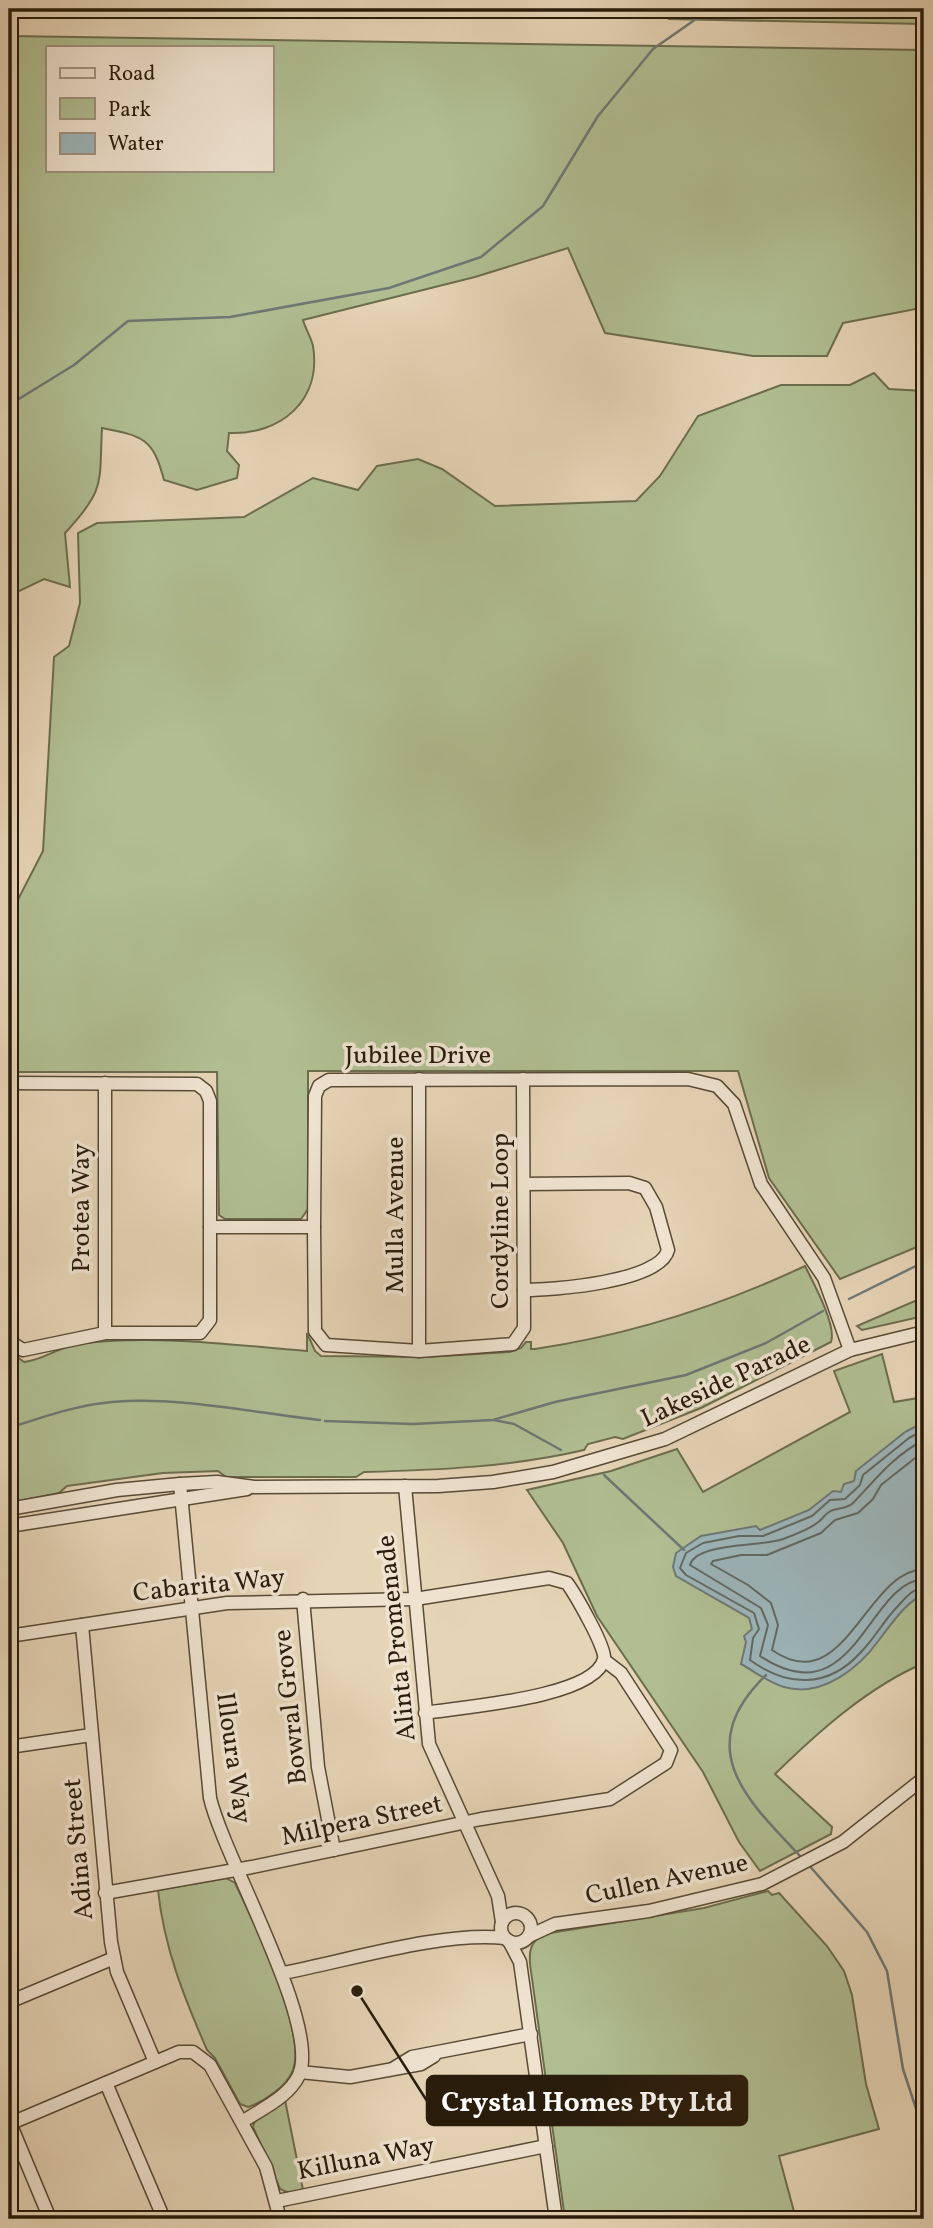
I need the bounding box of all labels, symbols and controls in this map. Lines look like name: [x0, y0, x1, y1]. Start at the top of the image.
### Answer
legend: [46, 46, 273, 172]
text: Road: [108, 60, 155, 89]
text: Park: [108, 96, 151, 125]
text: Water: [108, 130, 164, 159]
street label: Jubilee Drive: [345, 1038, 491, 1074]
street label: Cordyline Loop: [483, 1133, 519, 1309]
street label: Mulla Avenue: [378, 1136, 414, 1294]
street label: Protea Way: [64, 1144, 100, 1272]
street label: Lakeside Parade: [635, 1327, 817, 1437]
street label: Alinta Promenade: [368, 1533, 426, 1743]
street label: Cabarita Way: [131, 1560, 287, 1612]
street label: Bowral Grove: [265, 1628, 317, 1786]
street label: Illoura Way: [206, 1690, 260, 1826]
street label: Adina Street: [55, 1777, 103, 1921]
street label: Milpera Street: [278, 1786, 446, 1856]
street label: Cullen Avenue: [582, 1845, 752, 1915]
callout: Crystal Homes Pty Ltd: [427, 2076, 747, 2125]
text: Crystal Homes Pty Ltd: [441, 2084, 733, 2123]
street label: Killuna Way: [294, 2128, 438, 2190]

